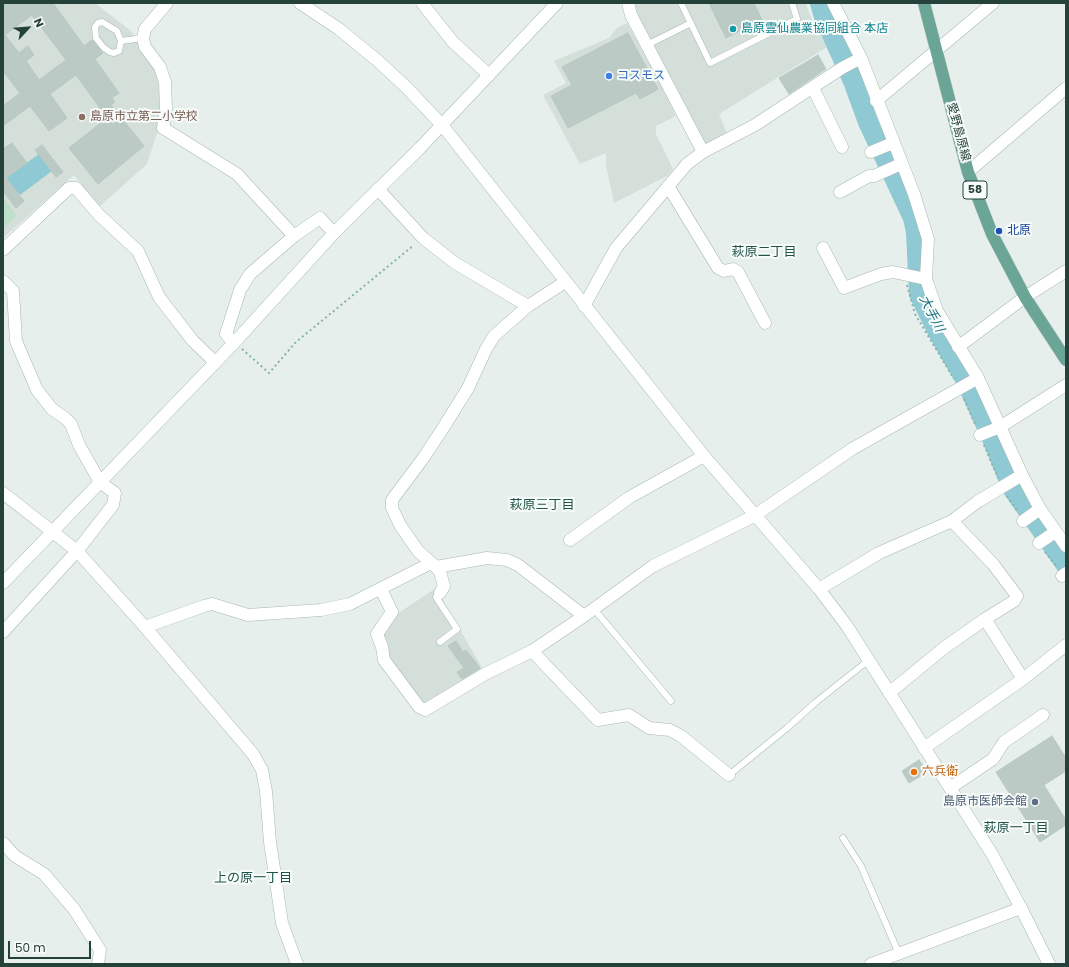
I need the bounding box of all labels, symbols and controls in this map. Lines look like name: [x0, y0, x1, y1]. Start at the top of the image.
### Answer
north arrow: [8, 8, 48, 48]
text: N: [30, 16, 48, 30]
place label: 島原雲仙農業協同組合 本店: [741, 22, 888, 36]
marker: 島原雲仙農業協同組合 本店: [728, 24, 738, 34]
place label: コスモス: [617, 69, 665, 83]
marker: コスモス: [604, 71, 614, 81]
street label: 愛野島原線: [943, 101, 973, 163]
place label: 島原市立第二小学校: [90, 110, 198, 124]
marker: 島原市立第二小学校: [77, 112, 87, 122]
road number: 58: [963, 181, 987, 199]
place label: 北原: [1007, 224, 1031, 238]
marker: 北原: [994, 226, 1004, 236]
district label: 萩原二丁目: [732, 245, 796, 261]
water label: 大手川: [915, 293, 947, 335]
district label: 萩原三丁目: [510, 498, 574, 514]
place label: 六兵衛: [922, 765, 958, 779]
marker: 六兵衛: [909, 767, 919, 777]
place label: 島原市医師会館: [943, 795, 1027, 809]
marker: 島原市医師会館: [1030, 797, 1040, 807]
district label: 萩原一丁目: [984, 821, 1048, 837]
district label: 上の原一丁目: [214, 871, 292, 887]
scale bar: [10, 933, 93, 959]
text: 50 m: [15, 939, 46, 956]

